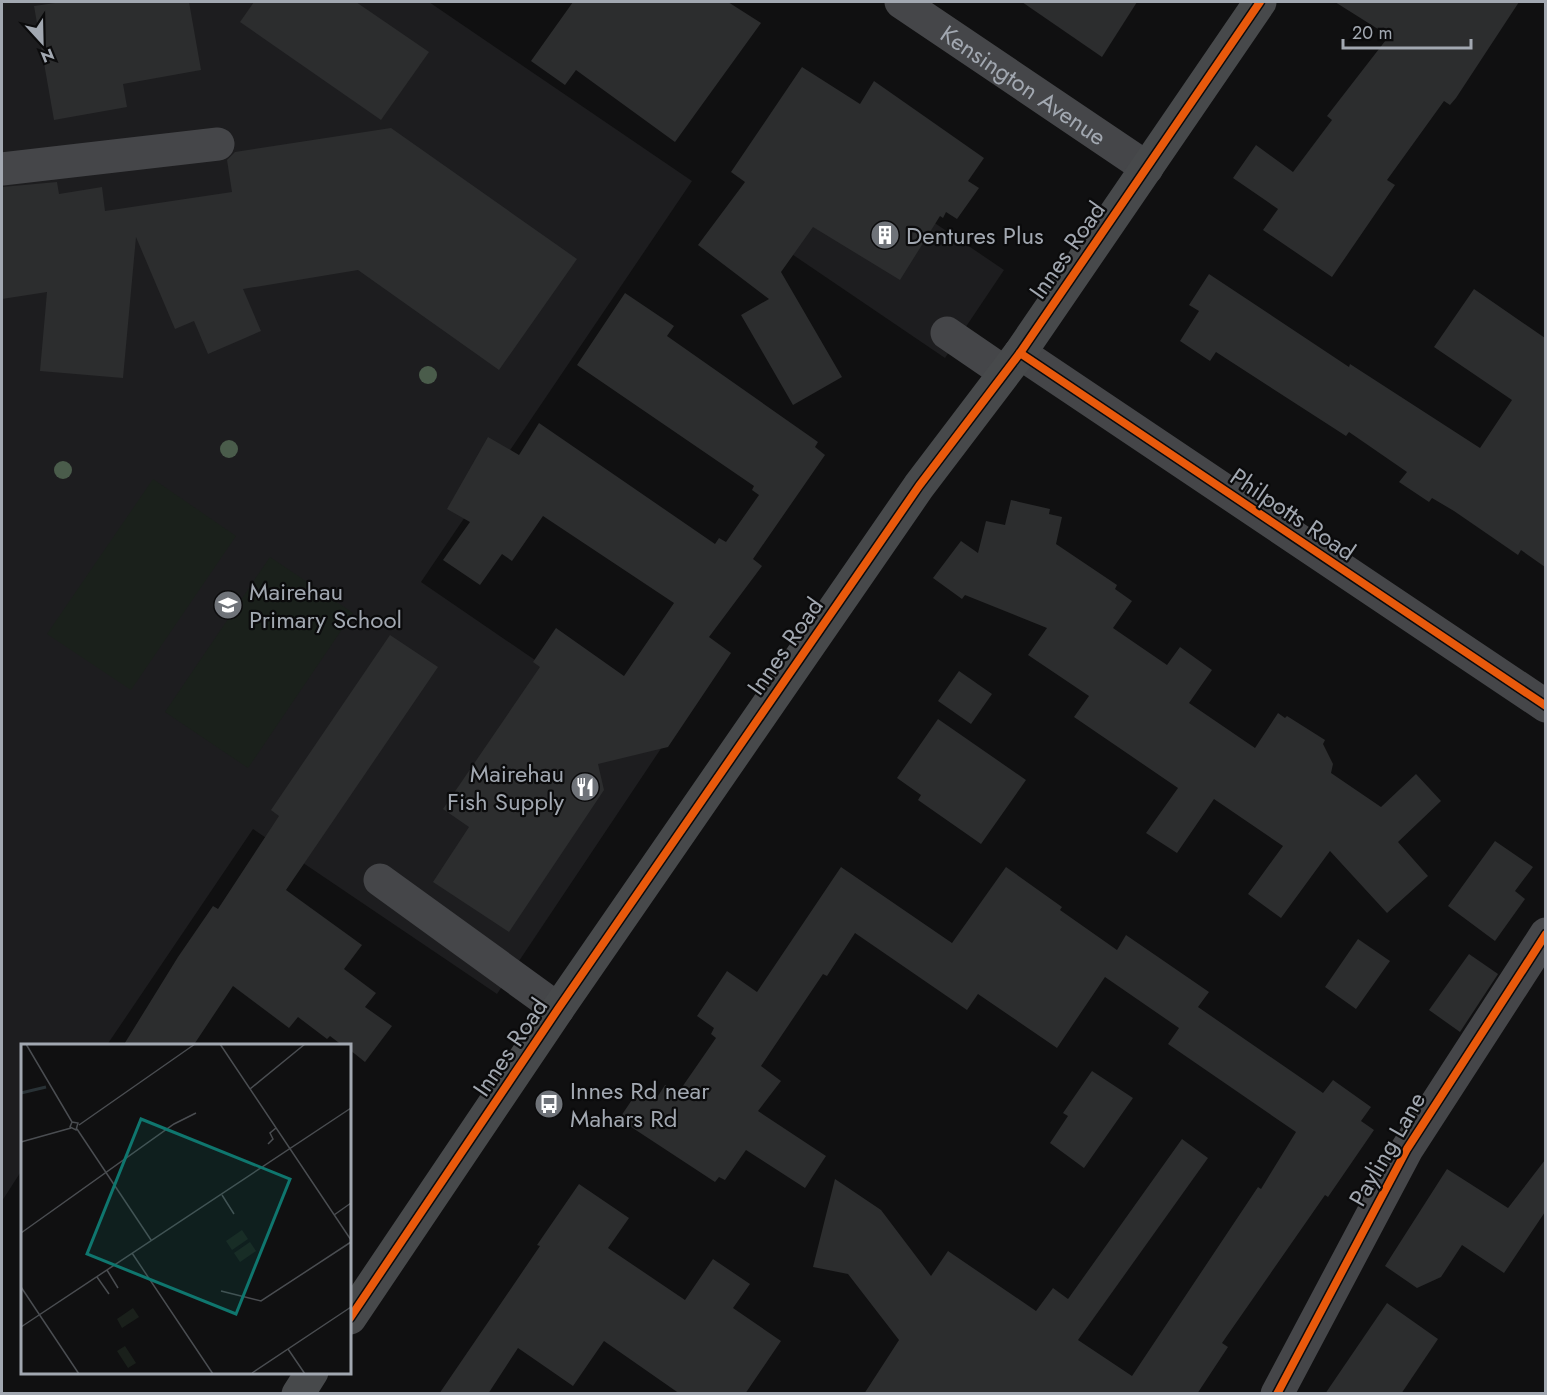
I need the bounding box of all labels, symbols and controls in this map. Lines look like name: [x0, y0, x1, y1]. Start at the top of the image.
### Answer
north arrow: [12, 12, 72, 72]
scale bar: [1343, 12, 1470, 50]
street label: Kensington Avenue: [934, 16, 1114, 153]
text: 20 m: [1352, 20, 1392, 46]
text: N: [37, 42, 58, 68]
street label: Innes Road: [1021, 194, 1113, 306]
place label: Dentures Plus: [906, 218, 1044, 253]
building icon: Dentures Plus: [869, 219, 901, 251]
street label: Philpotts Road: [1223, 459, 1363, 569]
place label: Mairehau Primary School: [249, 574, 402, 637]
school or university icon: Mairehau Primary School: [212, 589, 244, 621]
street label: Innes Road: [739, 590, 831, 702]
place label: Mairehau Fish Supply: [447, 756, 564, 819]
restaurant icon: Mairehau Fish Supply: [569, 771, 601, 803]
street label: Innes Road: [464, 991, 556, 1103]
inset map: [21, 1044, 351, 1374]
place label: Innes Rd near Mahars Rd: [570, 1073, 710, 1136]
street label: Payling Lane: [1340, 1085, 1434, 1213]
bus stop icon: Innes Rd near Mahars Rd: [533, 1088, 565, 1120]

